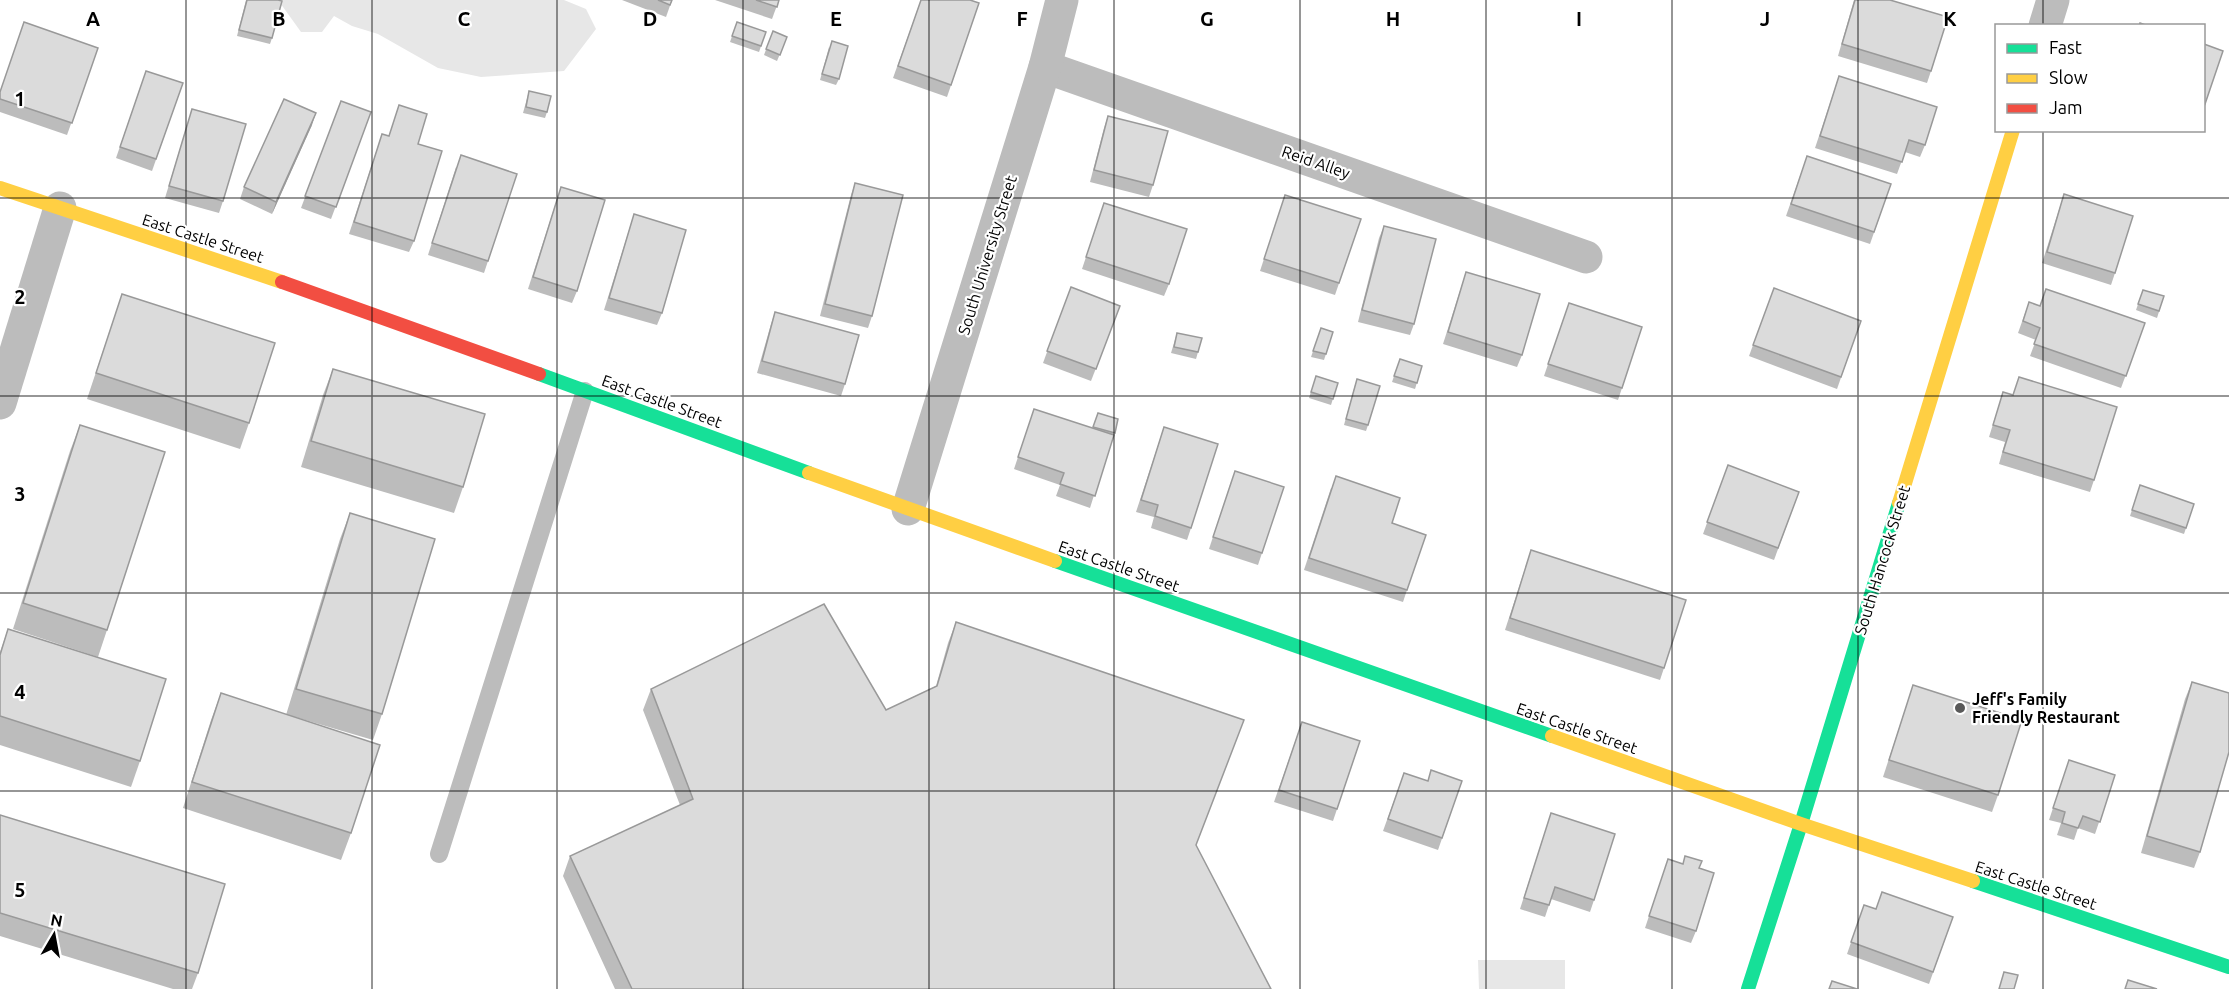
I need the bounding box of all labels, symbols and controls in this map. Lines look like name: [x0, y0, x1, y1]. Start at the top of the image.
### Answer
text: A: [86, 7, 100, 30]
text: B: [272, 7, 286, 30]
text: C: [458, 7, 471, 30]
text: D: [643, 7, 657, 30]
text: E: [830, 7, 842, 30]
text: F: [1016, 7, 1028, 30]
text: G: [1200, 7, 1214, 30]
text: H: [1386, 7, 1400, 30]
text: I: [1576, 7, 1582, 30]
text: J: [1760, 7, 1770, 30]
text: K: [1943, 7, 1957, 30]
legend: [1995, 24, 2205, 132]
text: Fast: [2049, 37, 2082, 57]
text: Slow: [2049, 67, 2088, 87]
text: 1: [14, 87, 26, 110]
text: Jam: [2049, 97, 2083, 117]
street label: Reid Alley: [1279, 142, 1353, 182]
street label: South University Street: [954, 172, 1020, 337]
street label: East Castle Street: [140, 210, 267, 266]
text: 2: [14, 285, 26, 308]
street label: East Castle Street: [599, 371, 725, 431]
text: 3: [14, 482, 26, 505]
street label: South Hancock Street: [1851, 483, 1913, 637]
street label: East Castle Street: [1056, 537, 1183, 595]
text: 4: [14, 680, 26, 703]
place label: Jeff's Family Friendly Restaurant: [1972, 690, 2120, 726]
street label: East Castle Street: [1514, 699, 1641, 757]
marker: Jeff's Family Friendly Restaurant: [1953, 701, 1967, 715]
street label: East Castle Street: [1973, 857, 2100, 913]
text: 5: [14, 878, 26, 901]
north arrow: [24, 905, 84, 965]
text: N: [49, 910, 64, 930]

